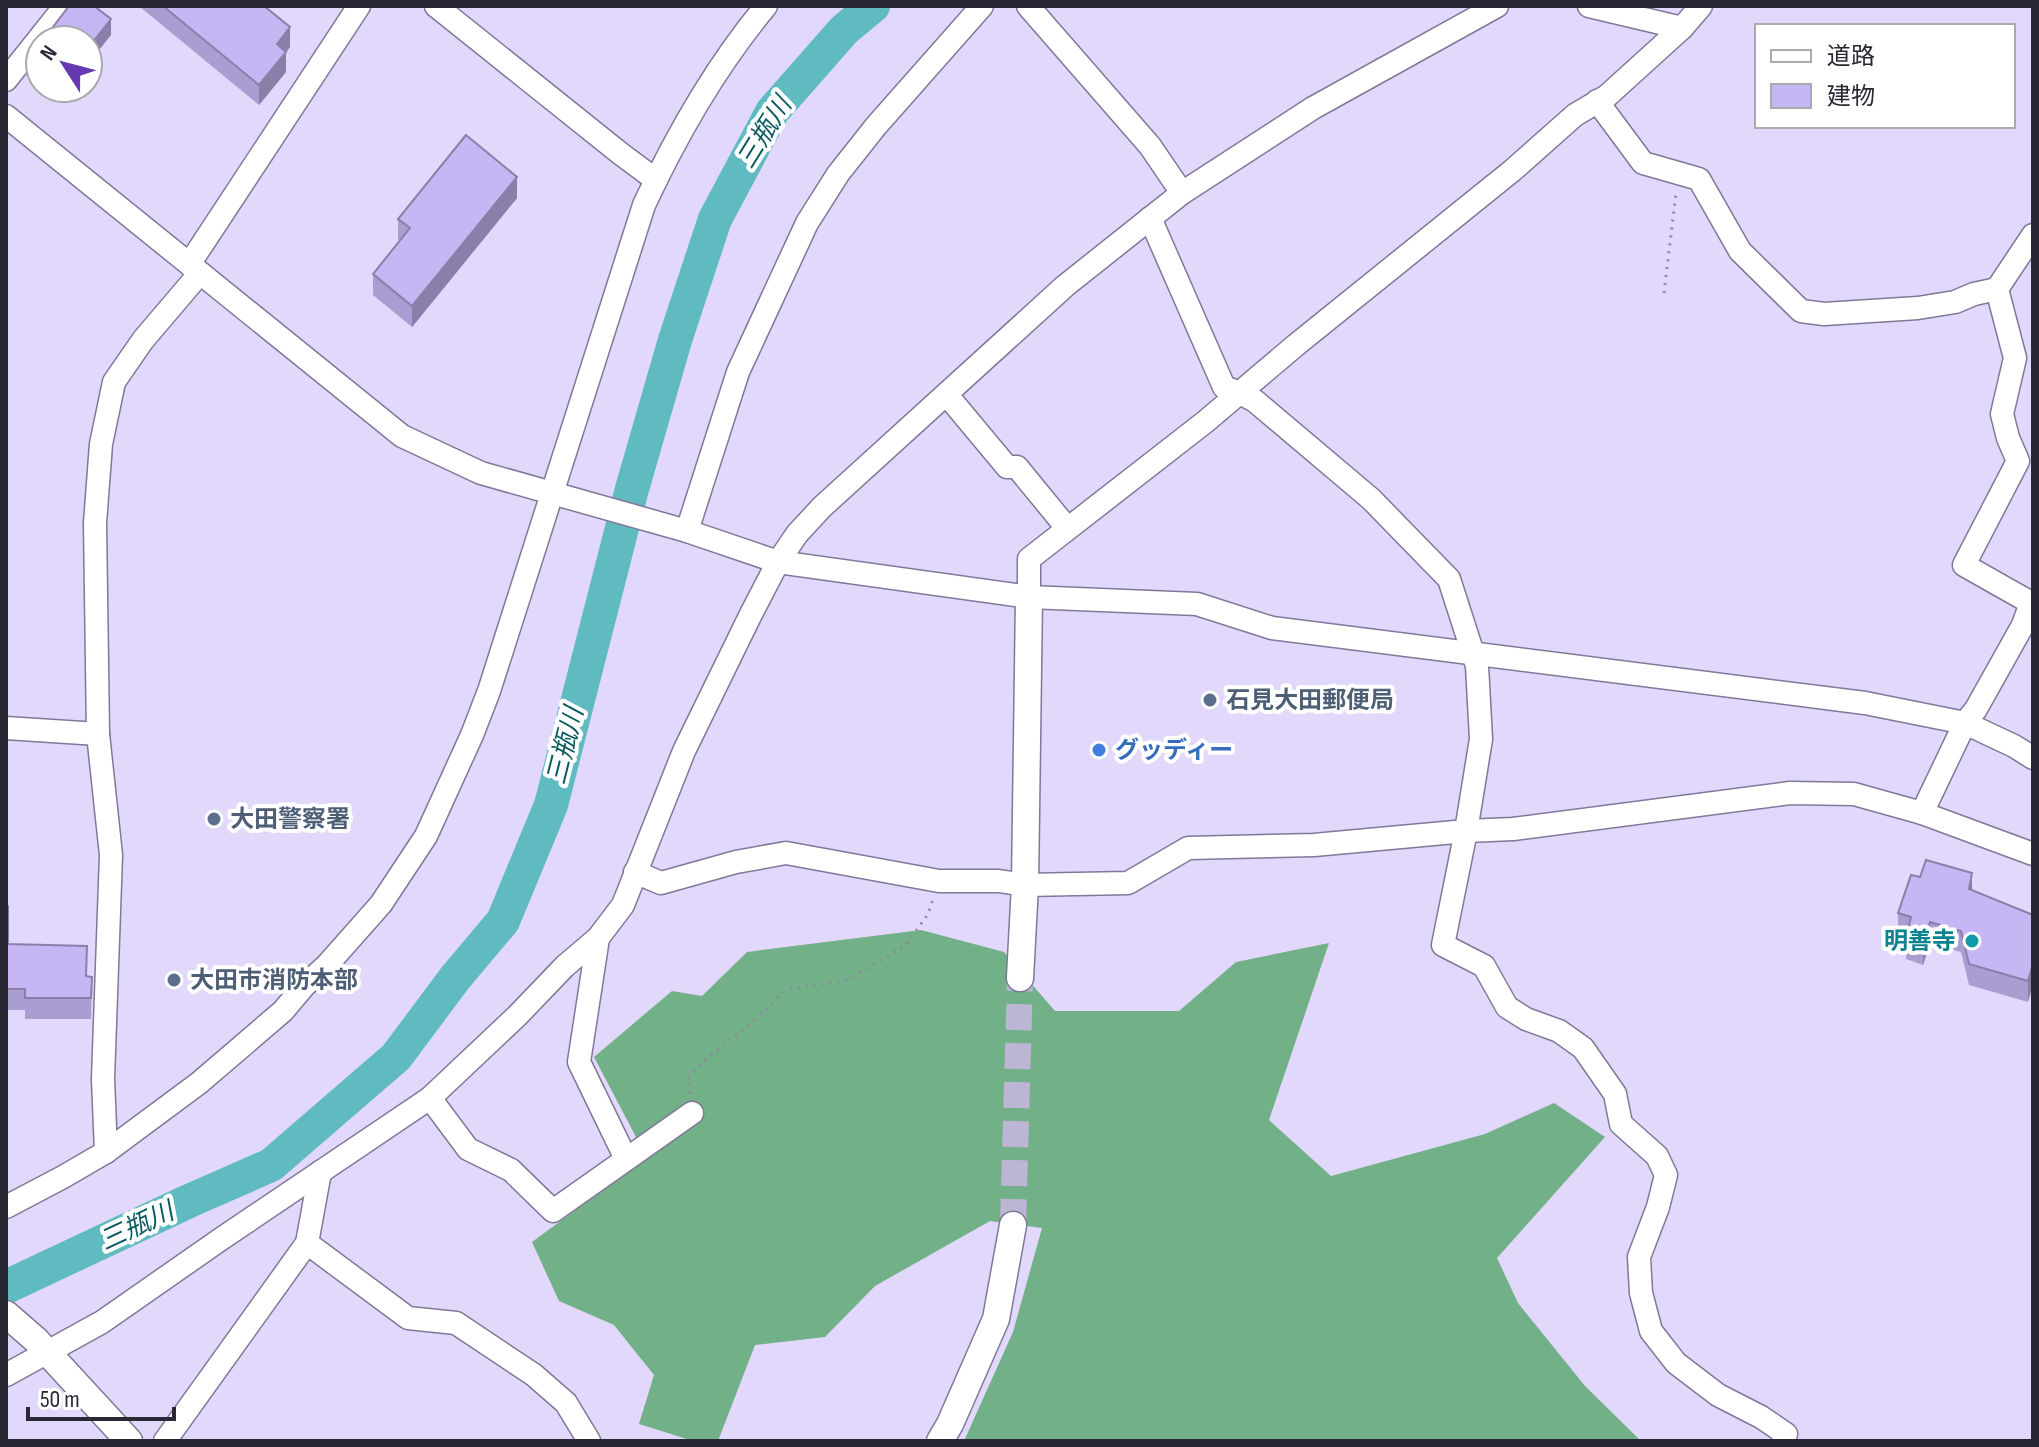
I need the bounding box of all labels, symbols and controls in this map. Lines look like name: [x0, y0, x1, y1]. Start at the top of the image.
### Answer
north arrow: [24, 24, 104, 104]
legend: [1755, 24, 2015, 128]
text: N: [35, 40, 63, 66]
text: 道路: [1827, 42, 1875, 71]
text: 建物: [1827, 82, 1875, 111]
water label: 三瓶川: [731, 89, 800, 174]
place label: 石見大田郵便局: [1226, 686, 1394, 715]
marker: 石見大田郵便局: [1201, 691, 1219, 709]
water label: 三瓶川: [542, 702, 591, 788]
place label: グッディー: [1115, 736, 1233, 765]
marker: グッディー: [1090, 741, 1108, 759]
place label: 大田警察署: [230, 805, 350, 834]
marker: 大田警察署: [205, 810, 223, 828]
place label: 明善寺: [1884, 927, 1956, 956]
marker: 明善寺: [1963, 932, 1981, 950]
place label: 大田市消防本部: [190, 966, 358, 995]
marker: 大田市消防本部: [165, 971, 183, 989]
water label: 三瓶川: [95, 1195, 182, 1258]
scale bar: [28, 1371, 174, 1421]
text: 50 m: [40, 1385, 80, 1414]

